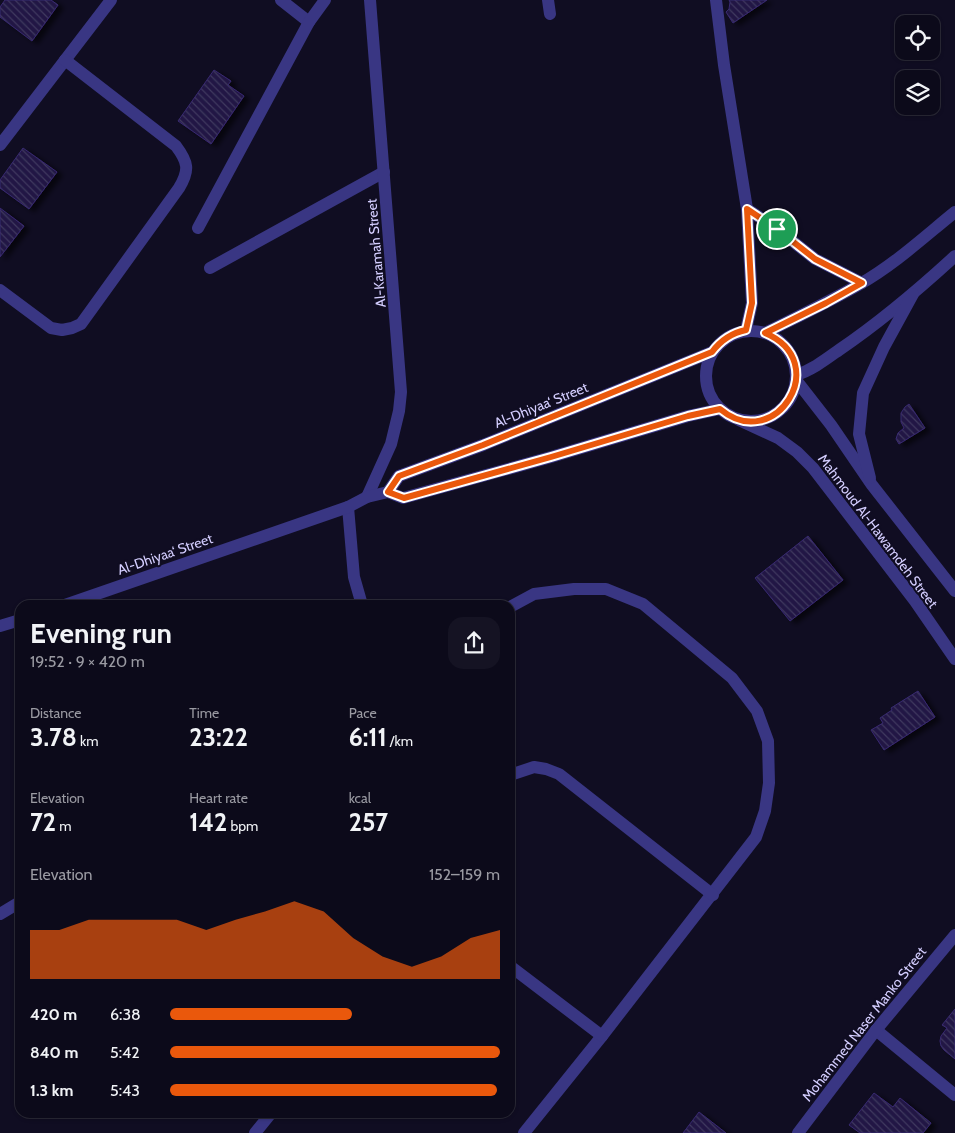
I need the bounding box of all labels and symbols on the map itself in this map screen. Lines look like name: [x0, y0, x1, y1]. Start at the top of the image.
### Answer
street label: Al-Karamah Street: [362, 198, 390, 308]
pin: [756, 208, 798, 250]
street label: Al-Dhiyaa‘ Street: [491, 378, 591, 432]
street label: Mahmoud Al-Hawamdeh Street: [814, 450, 942, 612]
street label: Al-Dhiyaa‘ Street: [115, 529, 215, 579]
street label: Mohammed Naser Manko Street: [798, 943, 930, 1105]

